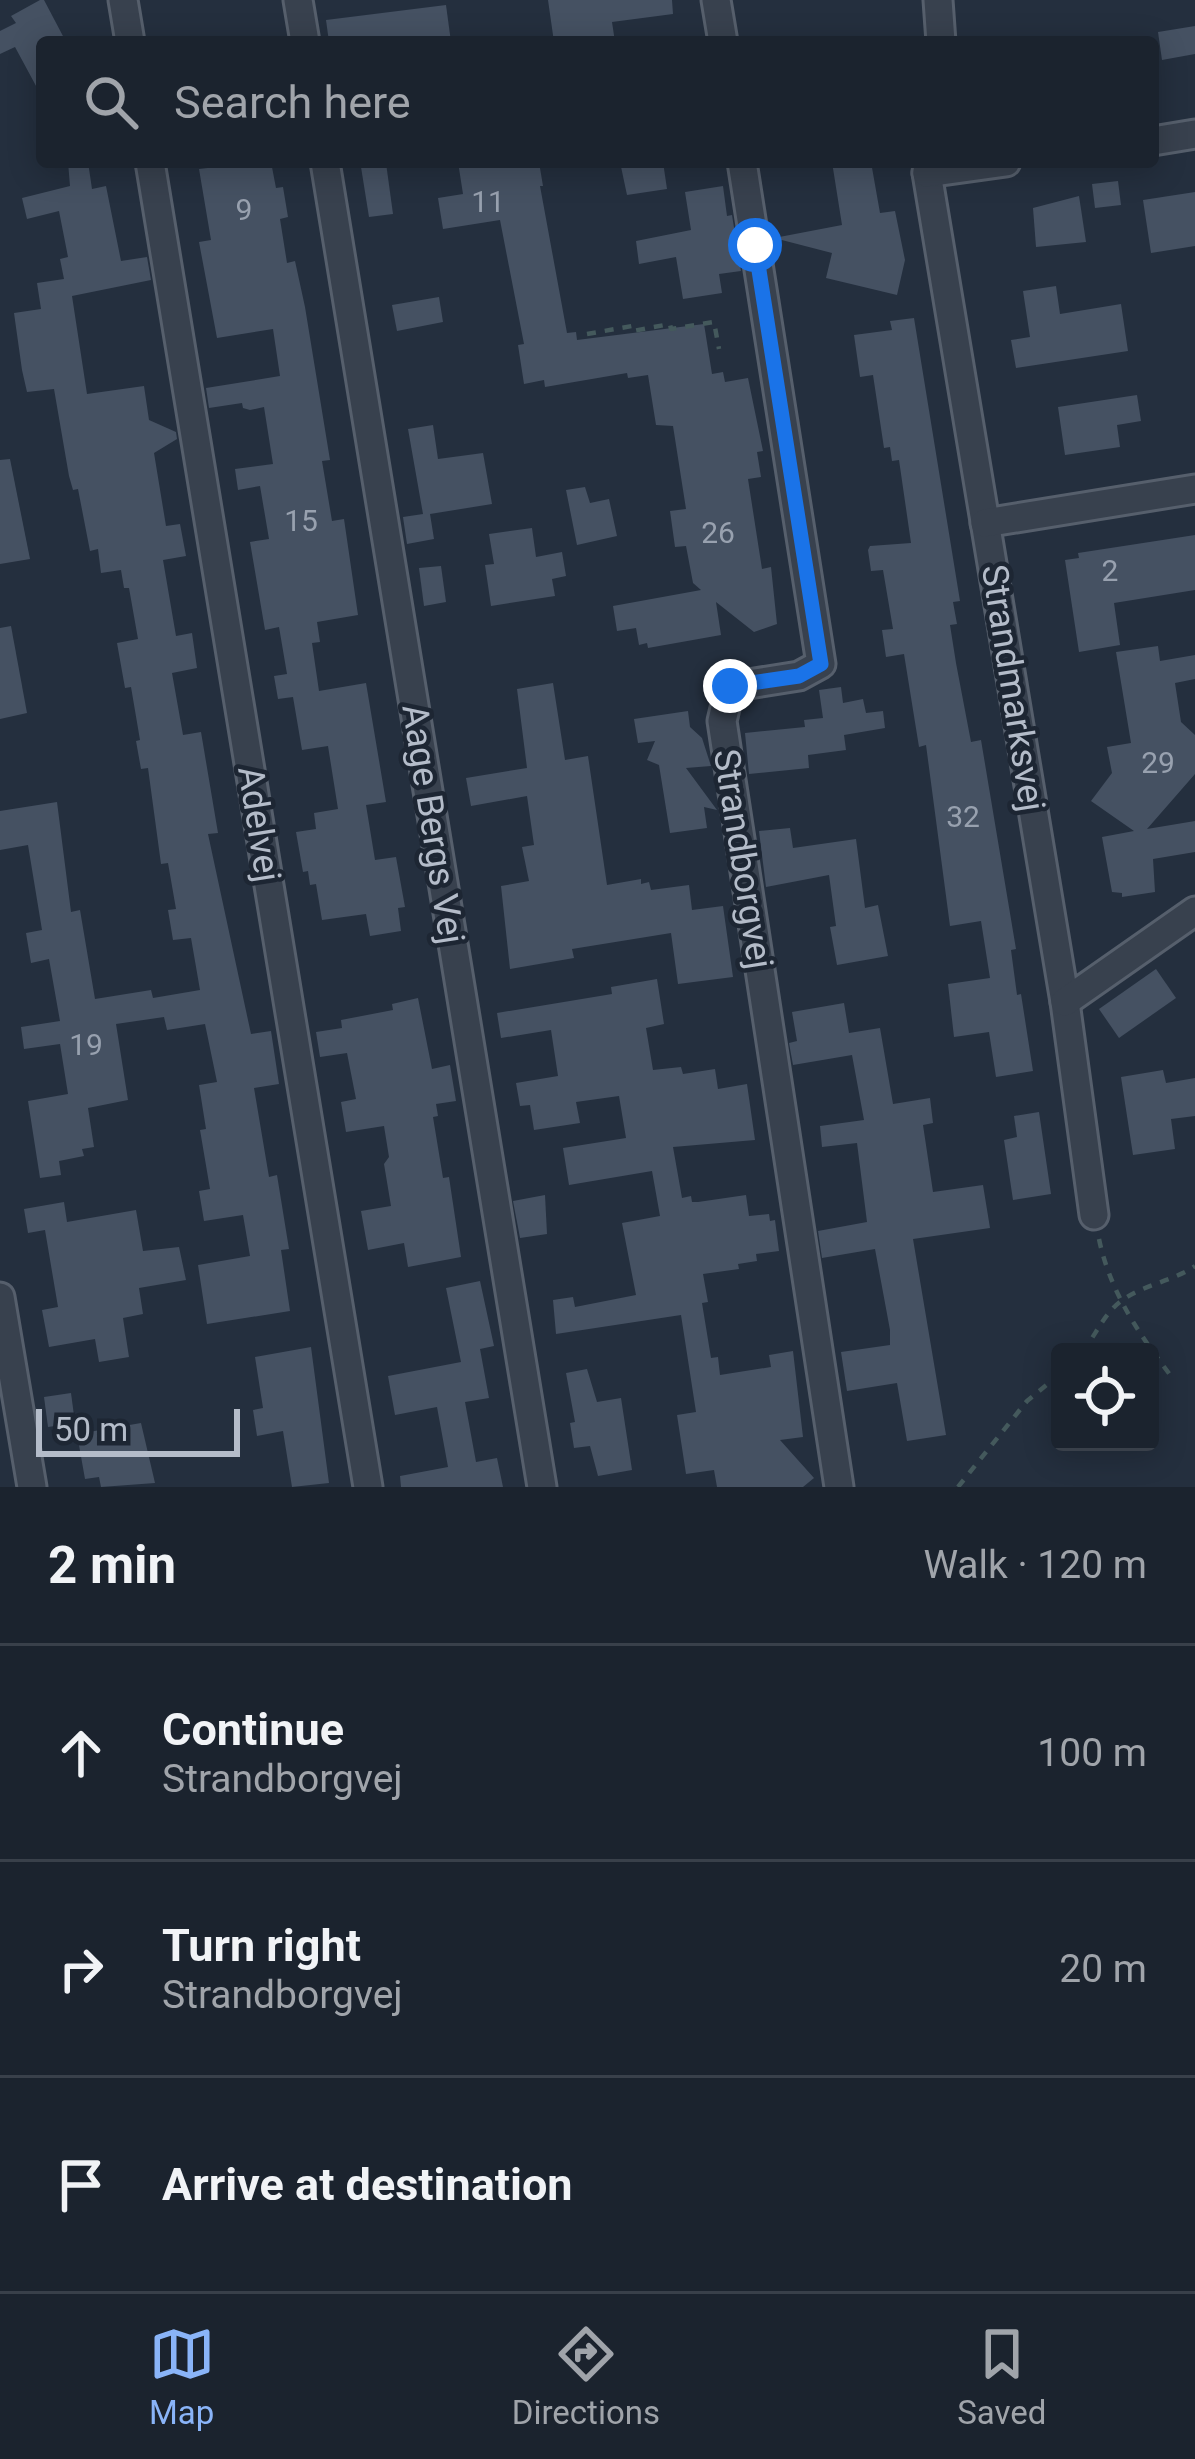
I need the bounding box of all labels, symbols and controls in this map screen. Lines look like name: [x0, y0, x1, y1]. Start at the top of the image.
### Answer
search box: [36, 36, 1159, 168]
icon: search: [78, 69, 144, 135]
text: Search here: [174, 76, 411, 129]
house number: 11: [471, 184, 505, 219]
house number: 9: [236, 192, 252, 227]
route start: [728, 218, 782, 272]
house number: 15: [284, 503, 318, 538]
house number: 26: [701, 515, 735, 550]
house number: 2: [1102, 553, 1118, 588]
street label: Strandmarksvej: [973, 561, 1053, 815]
route end: [703, 659, 757, 713]
street label: Aage Bergs Vej: [393, 701, 473, 947]
house number: 29: [1141, 745, 1175, 780]
street label: Strandborgvej: [705, 746, 781, 972]
street label: Adelvej: [229, 763, 289, 885]
house number: 32: [946, 799, 980, 834]
house number: 19: [69, 1027, 103, 1062]
map controls: [1051, 1343, 1159, 1451]
button: locate: [1051, 1343, 1159, 1451]
scale bar: [36, 1403, 240, 1456]
text: 50 m: [54, 1410, 128, 1449]
text: 2 min: [48, 1536, 176, 1595]
text: Walk · 120 m: [923, 1542, 1147, 1588]
text: Continue: [162, 1703, 344, 1756]
icon: ahead: [48, 1720, 114, 1786]
text: 100 m: [1037, 1730, 1147, 1776]
text: Strandborgvej: [162, 1756, 403, 1802]
text: Turn right: [162, 1919, 361, 1972]
icon: right: [48, 1936, 114, 2002]
text: 20 m: [1059, 1946, 1147, 1992]
text: Strandborgvej: [162, 1972, 403, 2018]
icon: arrive: [48, 2152, 114, 2218]
text: Arrive at destination: [162, 2158, 573, 2211]
tab: Map: [149, 2321, 215, 2432]
tab: Directions: [512, 2321, 660, 2432]
tab: Saved: [957, 2321, 1046, 2432]

